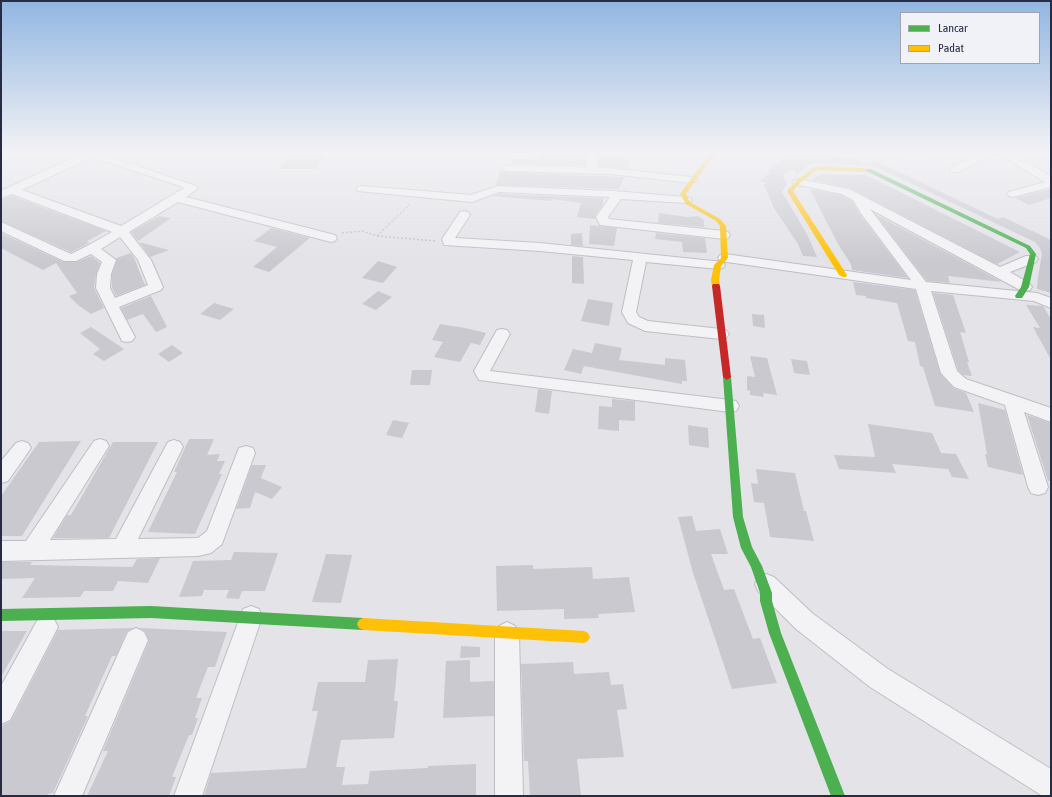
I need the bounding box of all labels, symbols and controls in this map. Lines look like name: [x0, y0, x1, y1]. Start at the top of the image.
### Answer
legend: [900, 12, 1040, 64]
text: Lancar: [938, 21, 968, 35]
text: Padat: [938, 41, 964, 55]

